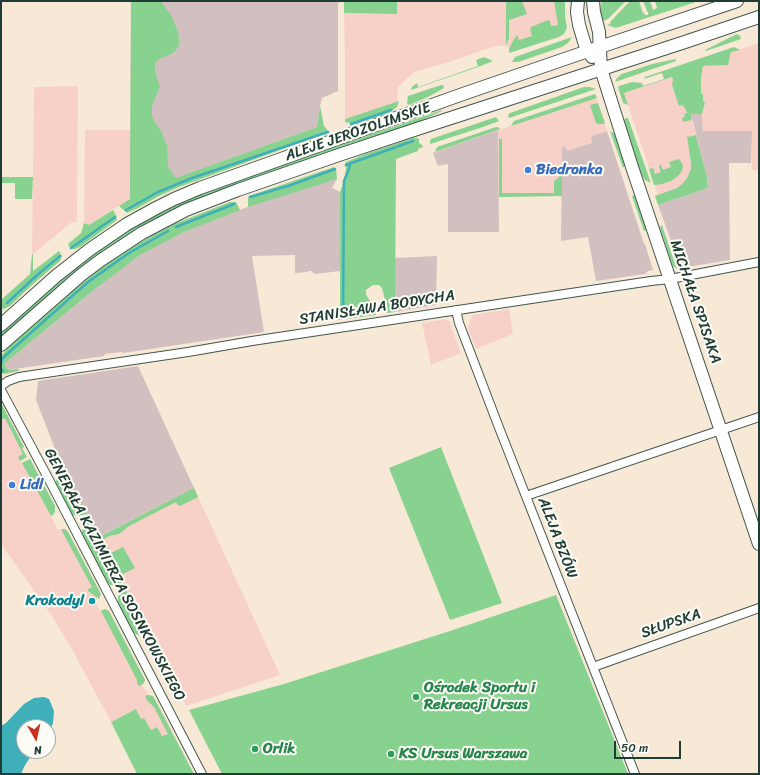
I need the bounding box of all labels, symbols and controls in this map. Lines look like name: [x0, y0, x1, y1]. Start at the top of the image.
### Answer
street label: ALEJE JEROZOLIMSKIE: [283, 99, 433, 165]
place label: Biedronka: [536, 161, 602, 179]
marker: Biedronka: [523, 165, 533, 175]
street label: MICHAŁA SPISAKA: [665, 238, 725, 366]
street label: STANISŁAWA BODYCHA: [298, 287, 456, 329]
street label: GENERAŁA KAZIMIERZA SOSNKOWSKIEGO: [40, 446, 188, 704]
place label: Lidl: [20, 476, 43, 494]
marker: Lidl: [7, 480, 17, 490]
street label: ALEJA BZÓW: [533, 495, 581, 581]
place label: Krokodyl: [26, 592, 84, 610]
marker: Krokodyl: [87, 596, 97, 606]
street label: SŁUPSKA: [639, 605, 703, 643]
place label: Ośrodek Sportu i Rekreacji Ursus: [424, 679, 535, 714]
marker: Ośrodek Sportu i Rekreacji Ursus: [411, 692, 421, 702]
north arrow: [16, 719, 56, 759]
scale bar: [616, 733, 683, 759]
text: 50 m: [621, 737, 648, 759]
text: N: [33, 740, 43, 760]
place label: Orlik: [263, 740, 295, 758]
marker: Orlik: [250, 744, 260, 754]
place label: KS Ursus Warszawa: [399, 745, 527, 763]
marker: KS Ursus Warszawa: [386, 749, 396, 759]

